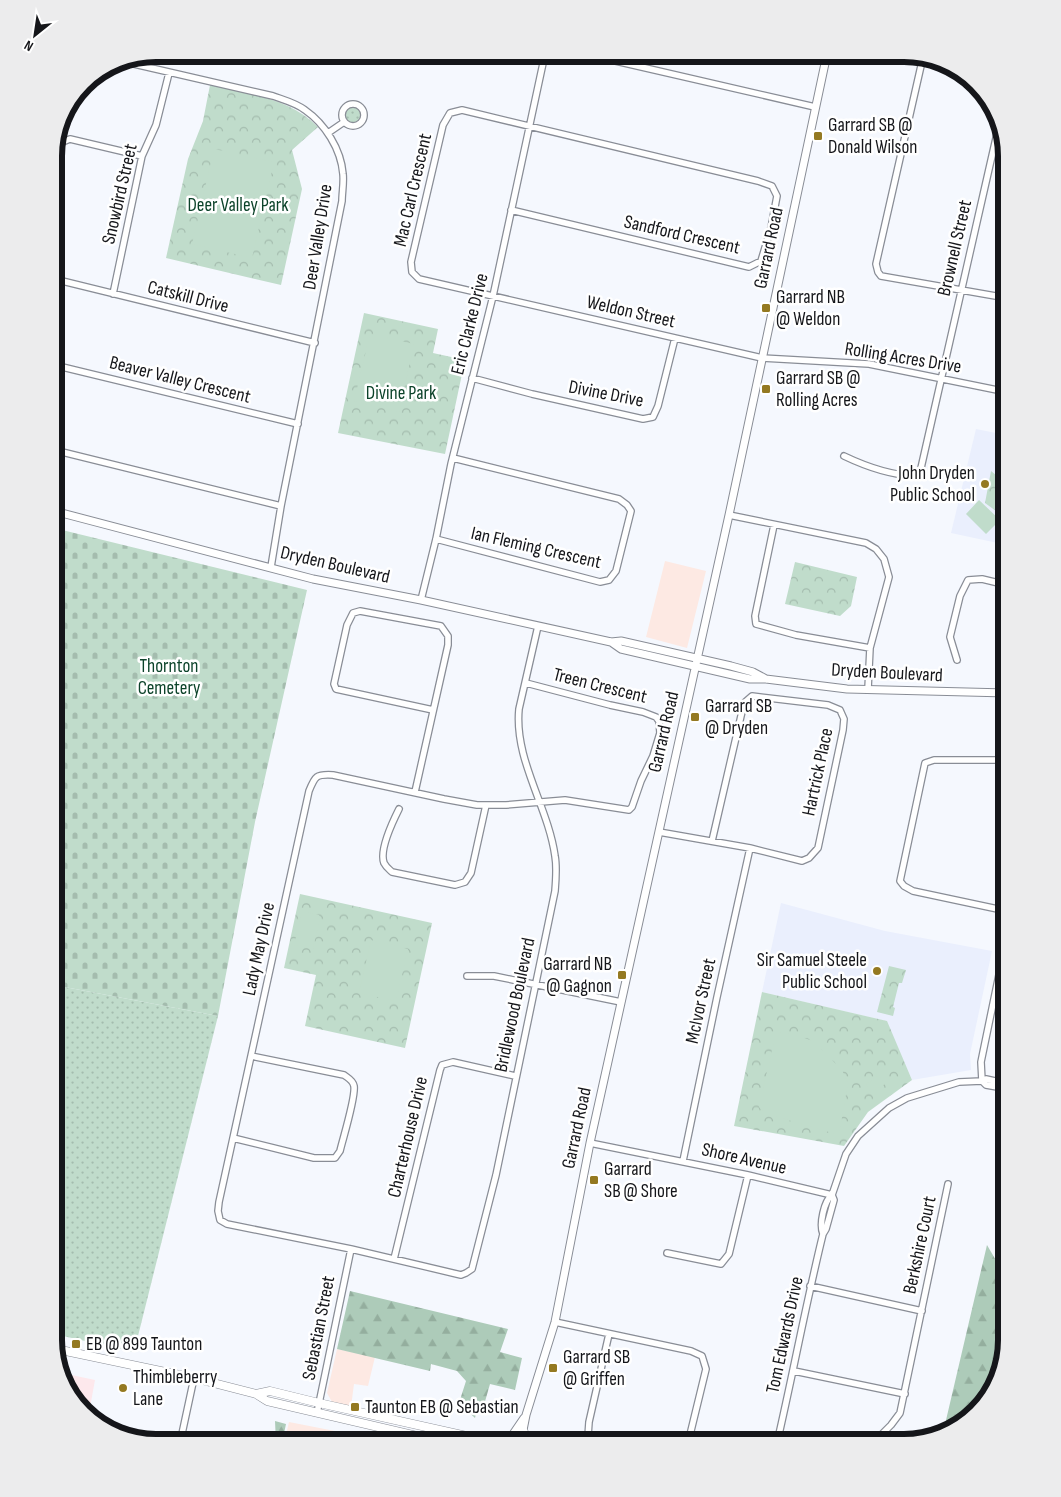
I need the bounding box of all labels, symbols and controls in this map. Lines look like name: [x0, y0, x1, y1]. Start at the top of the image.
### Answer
north arrow: [10, 10, 60, 60]
text: N: [21, 37, 36, 55]
place label: Garrard SB @ Donald Wilson: [828, 114, 917, 159]
marker: Garrard SB @ Donald Wilson: [812, 130, 824, 142]
street label: Mac Carl Crescent: [389, 131, 437, 249]
street label: Snowbird Street: [97, 141, 143, 246]
street label: Deer Valley Drive: [298, 183, 338, 291]
park label: Deer Valley Park: [187, 194, 289, 217]
street label: Brownell Street: [933, 197, 977, 298]
street label: Garrard Road: [749, 205, 789, 291]
street label: Sandford Crescent: [622, 210, 743, 260]
street label: Eric Clarke Drive: [446, 271, 494, 377]
street label: Catskill Drive: [145, 276, 231, 318]
place label: Garrard NB @ Weldon: [776, 286, 845, 331]
street label: Weldon Street: [584, 291, 678, 333]
marker: Garrard NB @ Weldon: [760, 302, 772, 314]
street label: Rolling Acres Drive: [843, 337, 963, 379]
street label: Beaver Valley Crescent: [107, 351, 253, 409]
place label: Garrard SB @ Rolling Acres: [776, 367, 861, 412]
street label: Divine Drive: [567, 375, 645, 413]
park label: Divine Park: [366, 382, 437, 405]
marker: Garrard SB @ Rolling Acres: [760, 383, 772, 395]
place label: John Dryden Public School: [890, 462, 975, 507]
marker: John Dryden Public School: [979, 478, 991, 490]
street label: Ian Fleming Crescent: [469, 522, 604, 574]
street label: Dryden Boulevard: [278, 541, 392, 589]
park label: Thornton Cemetery: [138, 655, 201, 700]
street label: Dryden Boulevard: [831, 659, 943, 687]
street label: Treen Crescent: [551, 663, 649, 709]
street label: Garrard Road: [644, 689, 684, 775]
place label: Garrard SB @ Dryden: [705, 695, 772, 740]
marker: Garrard SB @ Dryden: [689, 711, 701, 723]
street label: Hartrick Place: [797, 726, 839, 818]
street label: Lady May Drive: [238, 900, 280, 998]
street label: Bridlewood Boulevard: [490, 936, 540, 1074]
place label: Sir Samuel Steele Public School: [757, 949, 867, 994]
place label: Garrard NB @ Gagnon: [543, 953, 612, 998]
street label: McIvor Street: [681, 956, 721, 1046]
marker: Sir Samuel Steele Public School: [871, 965, 883, 977]
marker: Garrard NB @ Gagnon: [616, 969, 628, 981]
street label: Charterhouse Drive: [383, 1074, 433, 1200]
street label: Garrard Road: [557, 1085, 597, 1171]
street label: Shore Avenue: [699, 1138, 789, 1180]
place label: Garrard SB @ Shore: [604, 1158, 678, 1203]
marker: Garrard SB @ Shore: [588, 1174, 600, 1186]
street label: Berkshire Court: [898, 1194, 942, 1296]
street label: Sebastian Street: [298, 1274, 340, 1382]
street label: Tom Edwards Drive: [761, 1274, 809, 1396]
place label: EB @ 899 Taunton: [86, 1333, 202, 1356]
marker: EB @ 899 Taunton: [70, 1338, 82, 1350]
place label: Garrard SB @ Griffen: [563, 1346, 630, 1391]
marker: Garrard SB @ Griffen: [547, 1362, 559, 1374]
place label: Thimbleberry Lane: [133, 1366, 218, 1411]
marker: Thimbleberry Lane: [117, 1382, 129, 1394]
place label: Taunton EB @ Sebastian: [365, 1396, 519, 1419]
marker: Taunton EB @ Sebastian: [349, 1401, 361, 1413]

